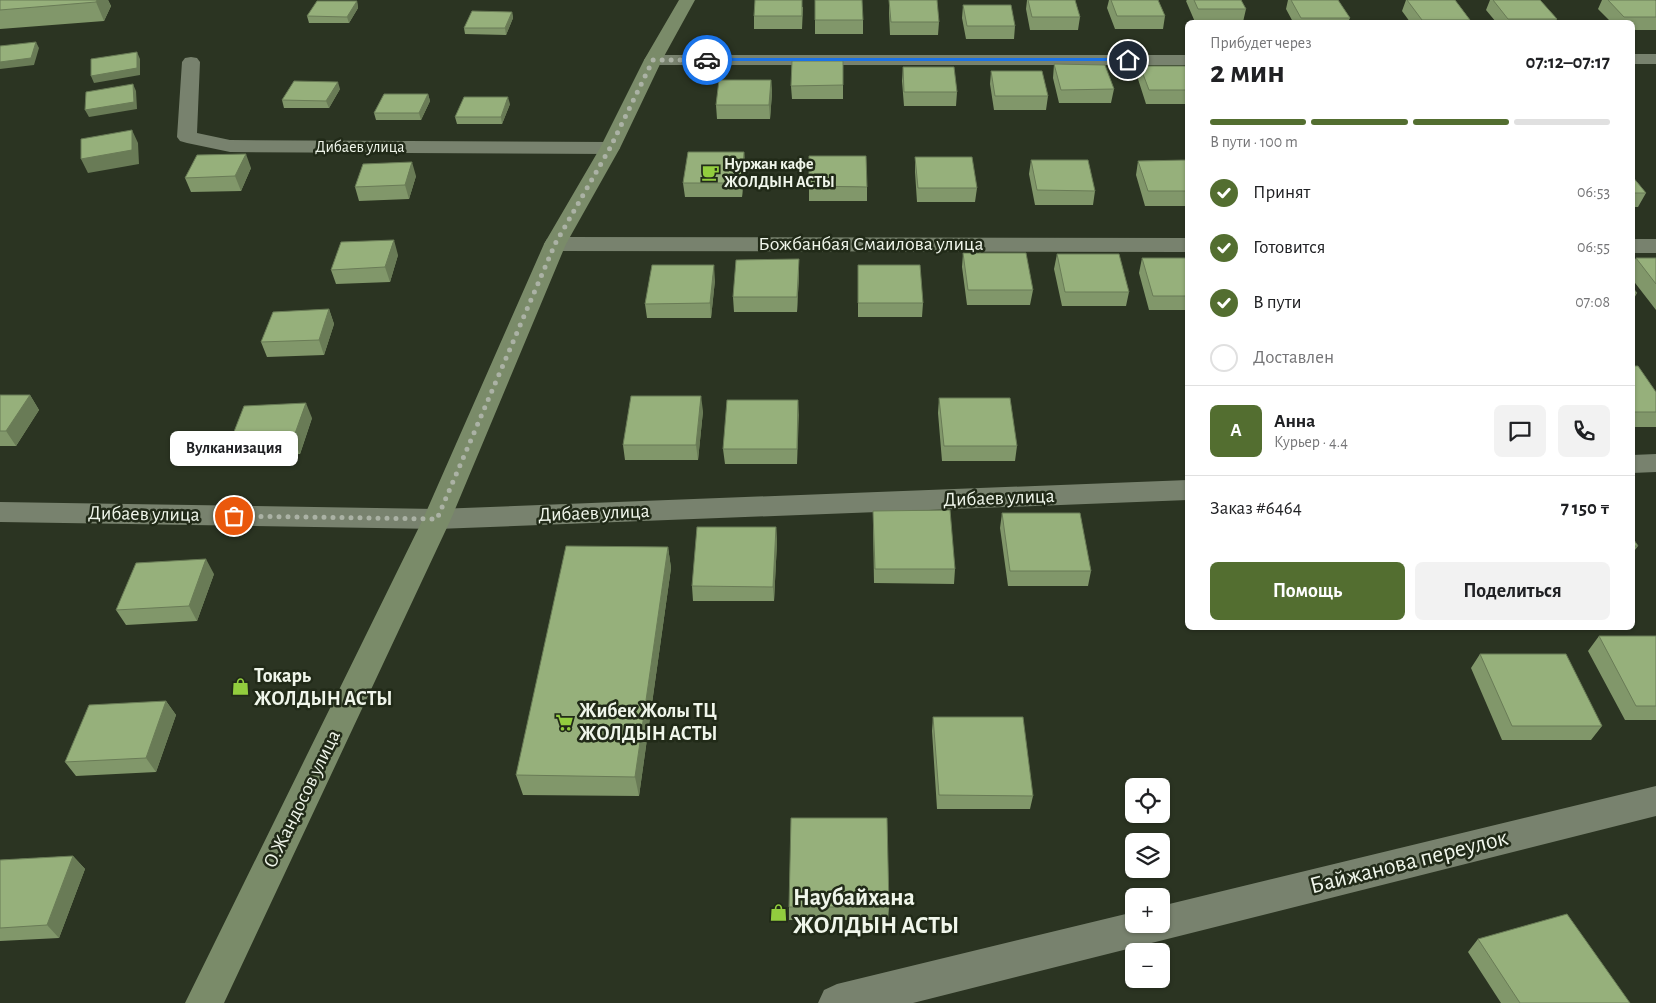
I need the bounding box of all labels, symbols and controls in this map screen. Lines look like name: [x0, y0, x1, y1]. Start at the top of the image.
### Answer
courier: [682, 35, 732, 85]
text: Прибудет через: [1210, 35, 1312, 51]
pin: [1107, 39, 1149, 81]
icon: car: [693, 46, 721, 74]
icon: home: [1114, 46, 1142, 74]
text: 07:12–07:17: [1525, 53, 1610, 72]
text: 2 мин: [1210, 56, 1285, 88]
text: В пути · 100 m: [1210, 134, 1298, 150]
street label: Дибаев улица: [315, 139, 405, 156]
place label: Нуржан кафе ЖОЛДЫН АСТЫ: [724, 156, 835, 190]
cafe icon: Нуржан кафе ЖОЛДЫН АСТЫ: [700, 163, 720, 183]
icon: check: [1210, 179, 1238, 207]
text: Принят: [1253, 183, 1310, 202]
text: 06:53: [1577, 184, 1610, 200]
street label: Божбанбая Смаилова улица: [758, 234, 984, 254]
icon: check: [1210, 234, 1238, 262]
text: Готовится: [1253, 238, 1326, 257]
text: 06:55: [1577, 239, 1610, 255]
icon: check: [1210, 289, 1238, 317]
text: В пути: [1253, 293, 1302, 312]
text: 07:08: [1575, 294, 1610, 310]
text: Доставлен: [1253, 348, 1334, 367]
button: chat: [1494, 405, 1546, 457]
button: phone: [1558, 405, 1610, 457]
text: Анна: [1274, 412, 1315, 431]
text: А: [1230, 421, 1242, 440]
callout: Вулканизация: [170, 431, 298, 466]
text: Курьер · 4.4: [1274, 434, 1348, 450]
text: Вулканизация: [186, 440, 282, 456]
street label: Дибаев улица: [943, 486, 1055, 510]
pin: [213, 495, 255, 537]
text: Заказ #6464: [1210, 499, 1302, 518]
text: 7 150 ₸: [1561, 499, 1610, 518]
street label: Дибаев улица: [538, 501, 650, 525]
icon: bag: [220, 502, 248, 530]
street label: Дибаев улица: [88, 503, 200, 525]
button: Помощь: [1210, 562, 1405, 620]
button: Поделиться: [1415, 562, 1610, 620]
place label: Токарь ЖОЛДЫН АСТЫ: [254, 666, 393, 709]
shop icon: Токарь ЖОЛДЫН АСТЫ: [230, 677, 250, 697]
place label: Жибек Жолы ТЦ ЖОЛДЫН АСТЫ: [579, 701, 718, 744]
supermarket icon: Жибек Жолы ТЦ ЖОЛДЫН АСТЫ: [555, 713, 575, 733]
street label: О.Жандосов улица: [260, 727, 344, 871]
map controls: [1125, 778, 1170, 988]
button: locate: [1125, 778, 1170, 823]
street label: Байжанова переулок: [1307, 826, 1511, 898]
button: layers: [1125, 833, 1170, 878]
place label: Наубайхана ЖОЛДЫН АСТЫ: [793, 886, 959, 938]
button: +: [1125, 888, 1170, 933]
shop icon: Наубайхана ЖОЛДЫН АСТЫ: [769, 902, 789, 922]
button: −: [1125, 943, 1170, 988]

